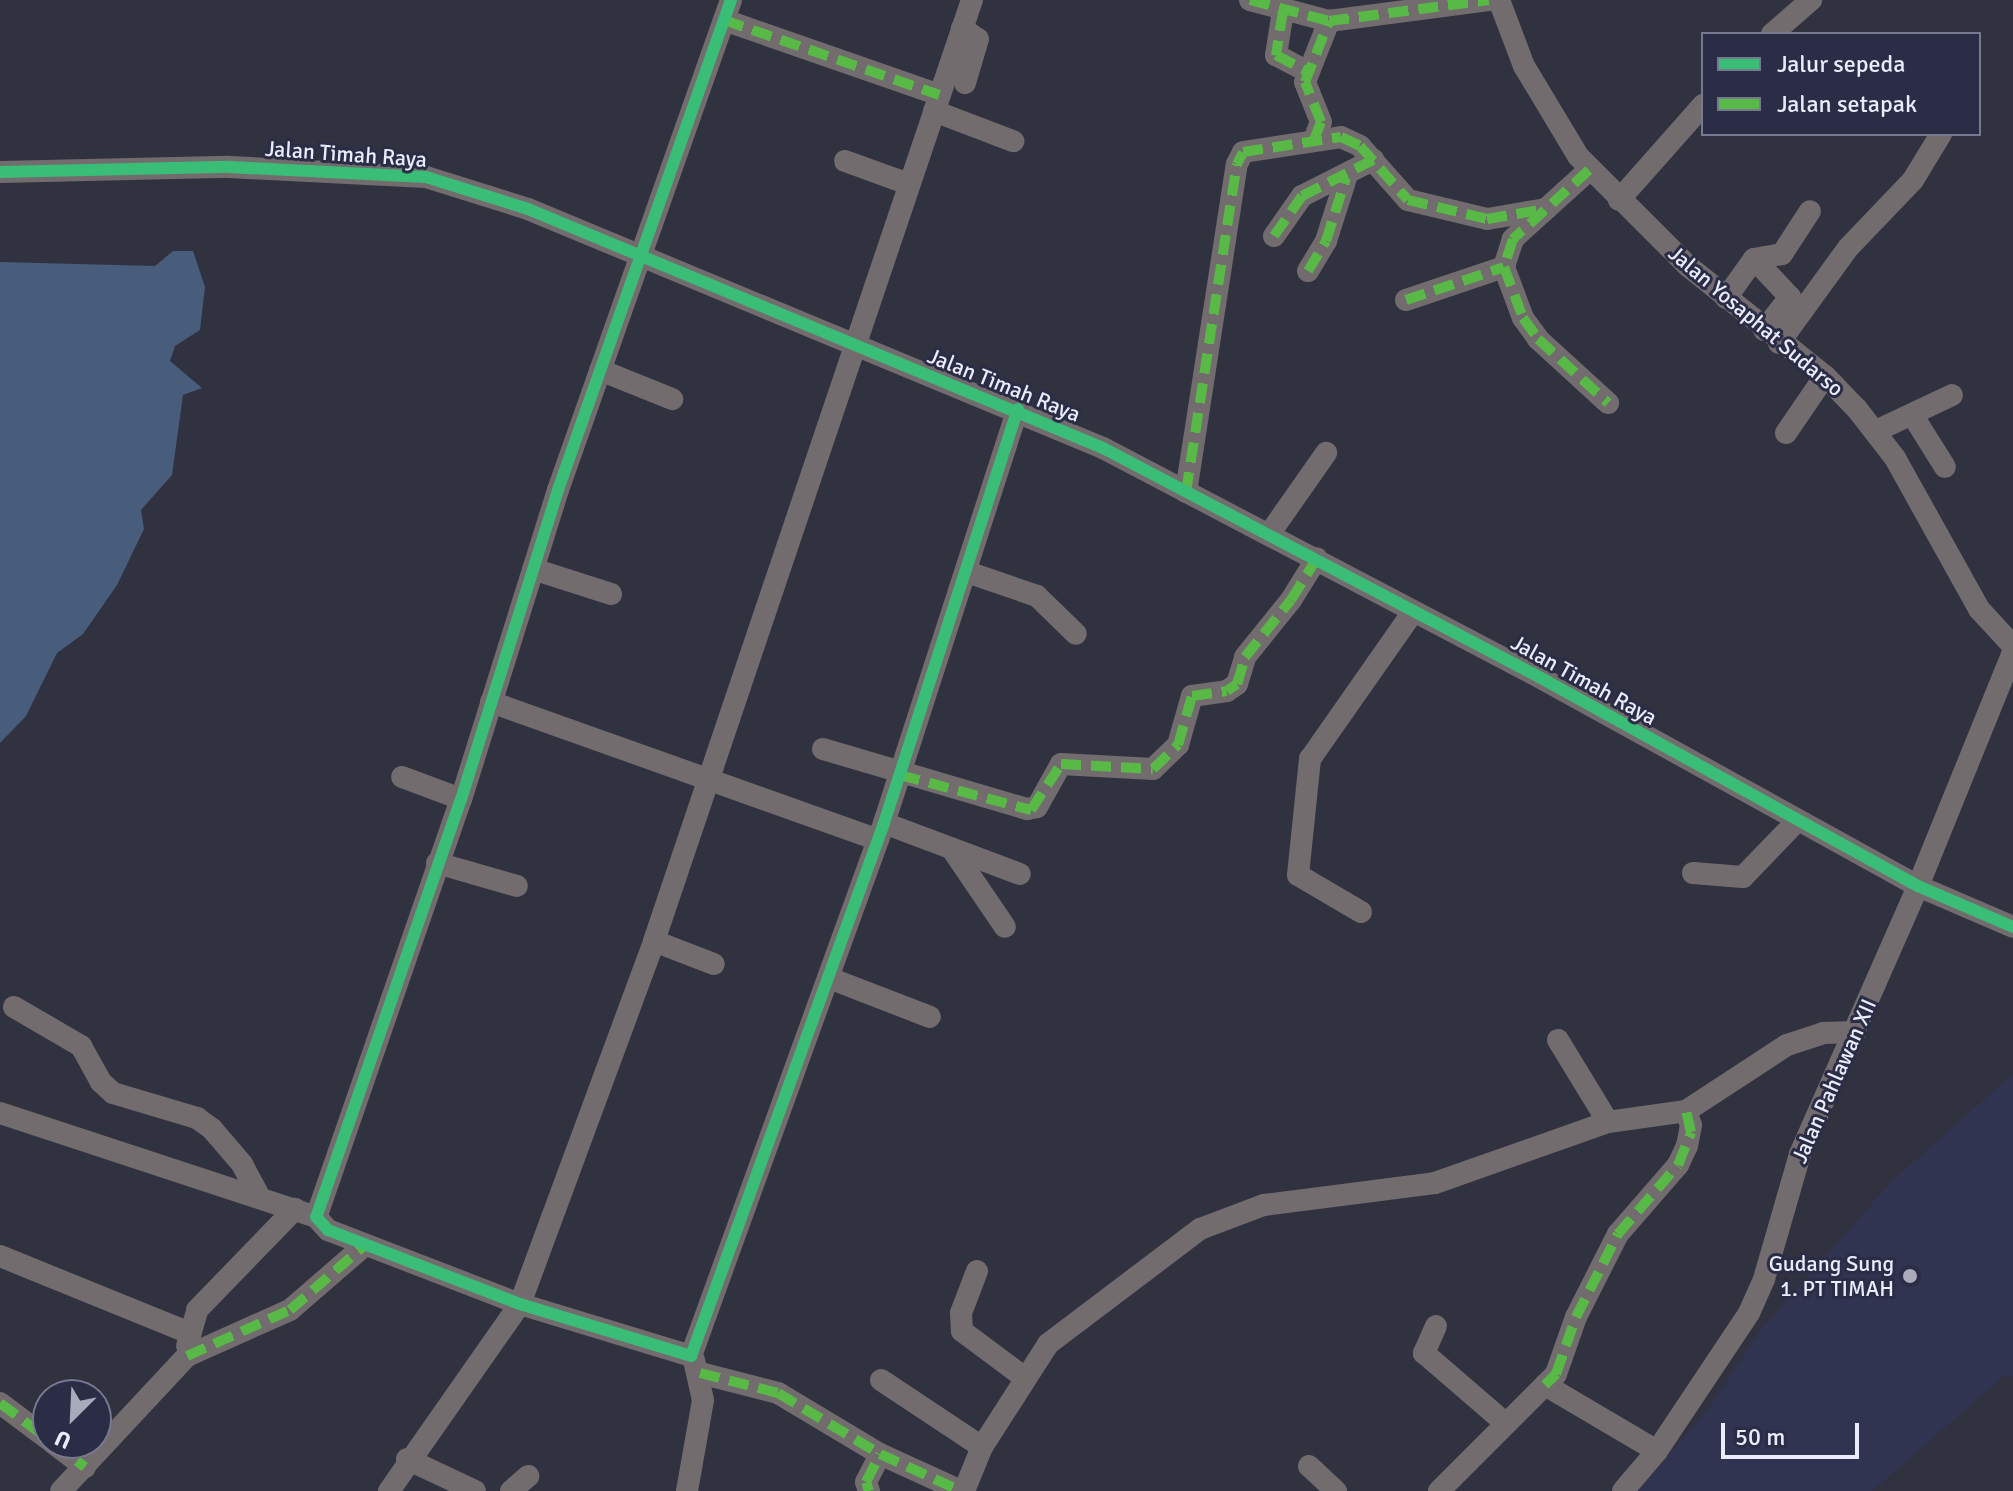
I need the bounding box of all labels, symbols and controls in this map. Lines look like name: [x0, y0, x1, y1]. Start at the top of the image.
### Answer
legend: [1701, 32, 1981, 136]
text: Jalur sepeda: [1777, 49, 1905, 79]
text: Jalan setapak: [1777, 89, 1917, 119]
street label: Jalan Timah Raya: [264, 135, 428, 173]
street label: Jalan Yosaphat Sudarso: [1663, 240, 1849, 402]
street label: Jalan Timah Raya: [924, 342, 1084, 428]
street label: Jalan Timah Raya: [1507, 629, 1661, 731]
street label: Jalan Pahlawan XII: [1786, 995, 1882, 1167]
place label: Gudang Sung 1. PT TIMAH: [1769, 1250, 1894, 1302]
marker: Gudang Sung 1. PT TIMAH: [1901, 1267, 1919, 1285]
north arrow: [32, 1379, 112, 1459]
scale bar: [1725, 1407, 1863, 1457]
text: 50 m: [1735, 1422, 1785, 1452]
text: U: [51, 1424, 75, 1455]

